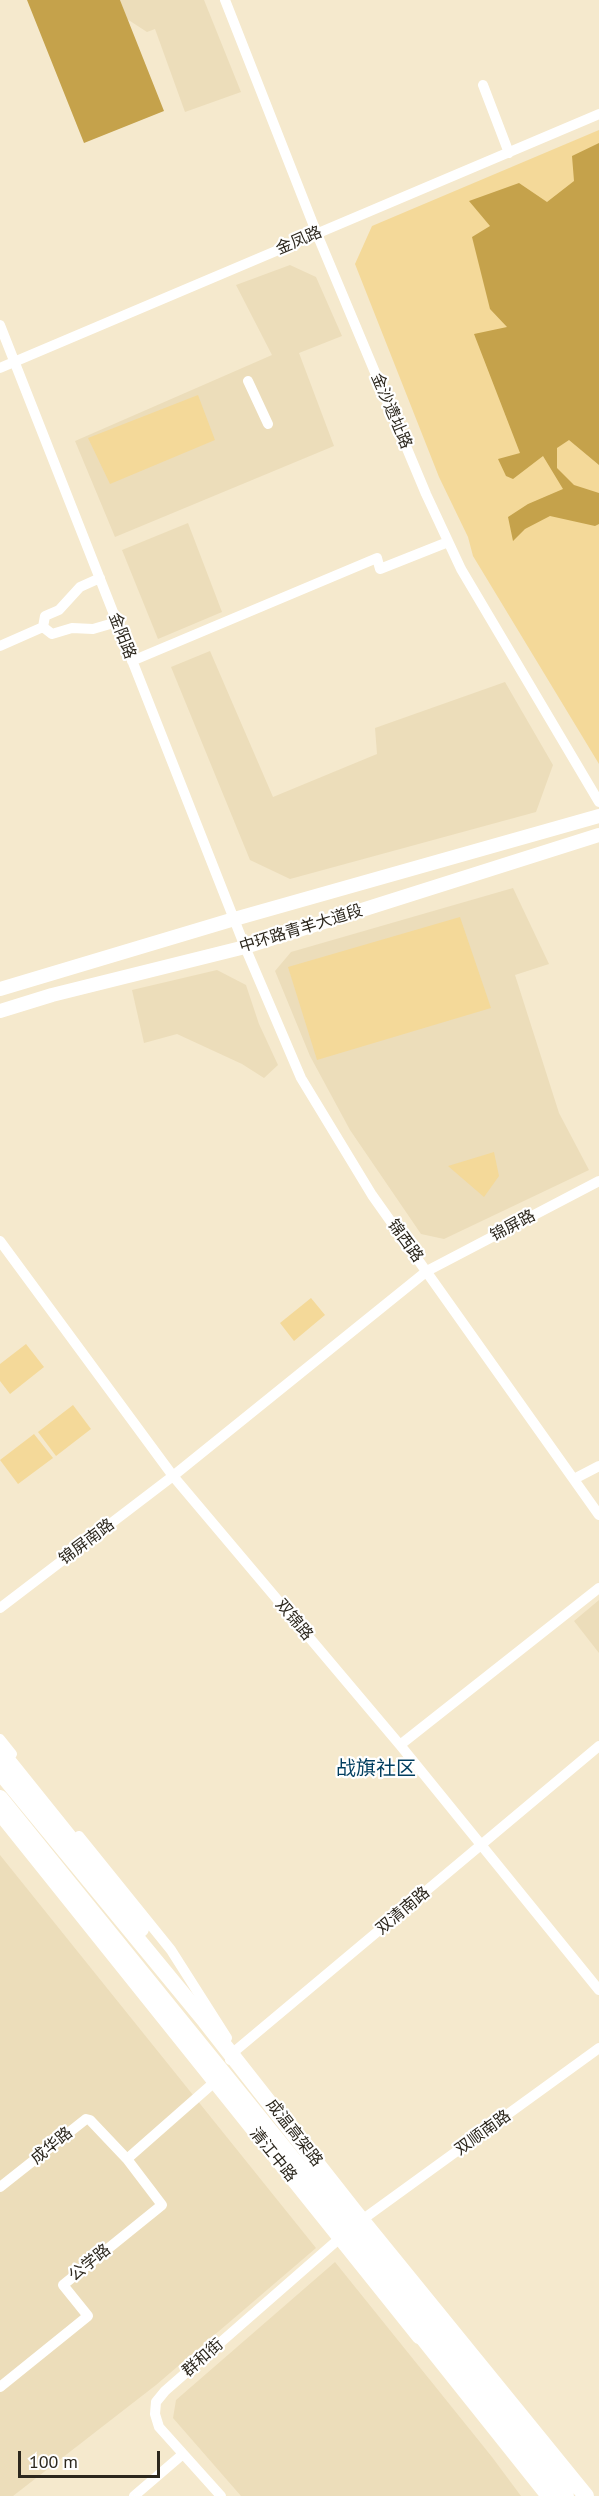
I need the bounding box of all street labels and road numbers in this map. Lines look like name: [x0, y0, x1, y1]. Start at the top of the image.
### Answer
street label: 金凤路: [273, 223, 325, 259]
street label: 金沙遗址路: [367, 370, 415, 452]
street label: 金阳路: [104, 610, 140, 662]
street label: 中环路青羊大道段: [237, 901, 365, 957]
street label: 锦屏路: [487, 1206, 539, 1246]
street label: 锦西路: [383, 1216, 427, 1266]
street label: 锦屏南路: [56, 1515, 118, 1569]
street label: 双锦路: [271, 1595, 317, 1645]
street label: 双清南路: [372, 1883, 434, 1939]
street label: 成温高架路: [262, 2096, 326, 2170]
street label: 双顺南路: [451, 2106, 515, 2160]
street label: 成华路: [27, 2123, 77, 2169]
street label: 清江中路: [245, 2124, 301, 2186]
street label: 公学路: [65, 2240, 115, 2286]
street label: 群和街: [179, 2335, 227, 2381]

